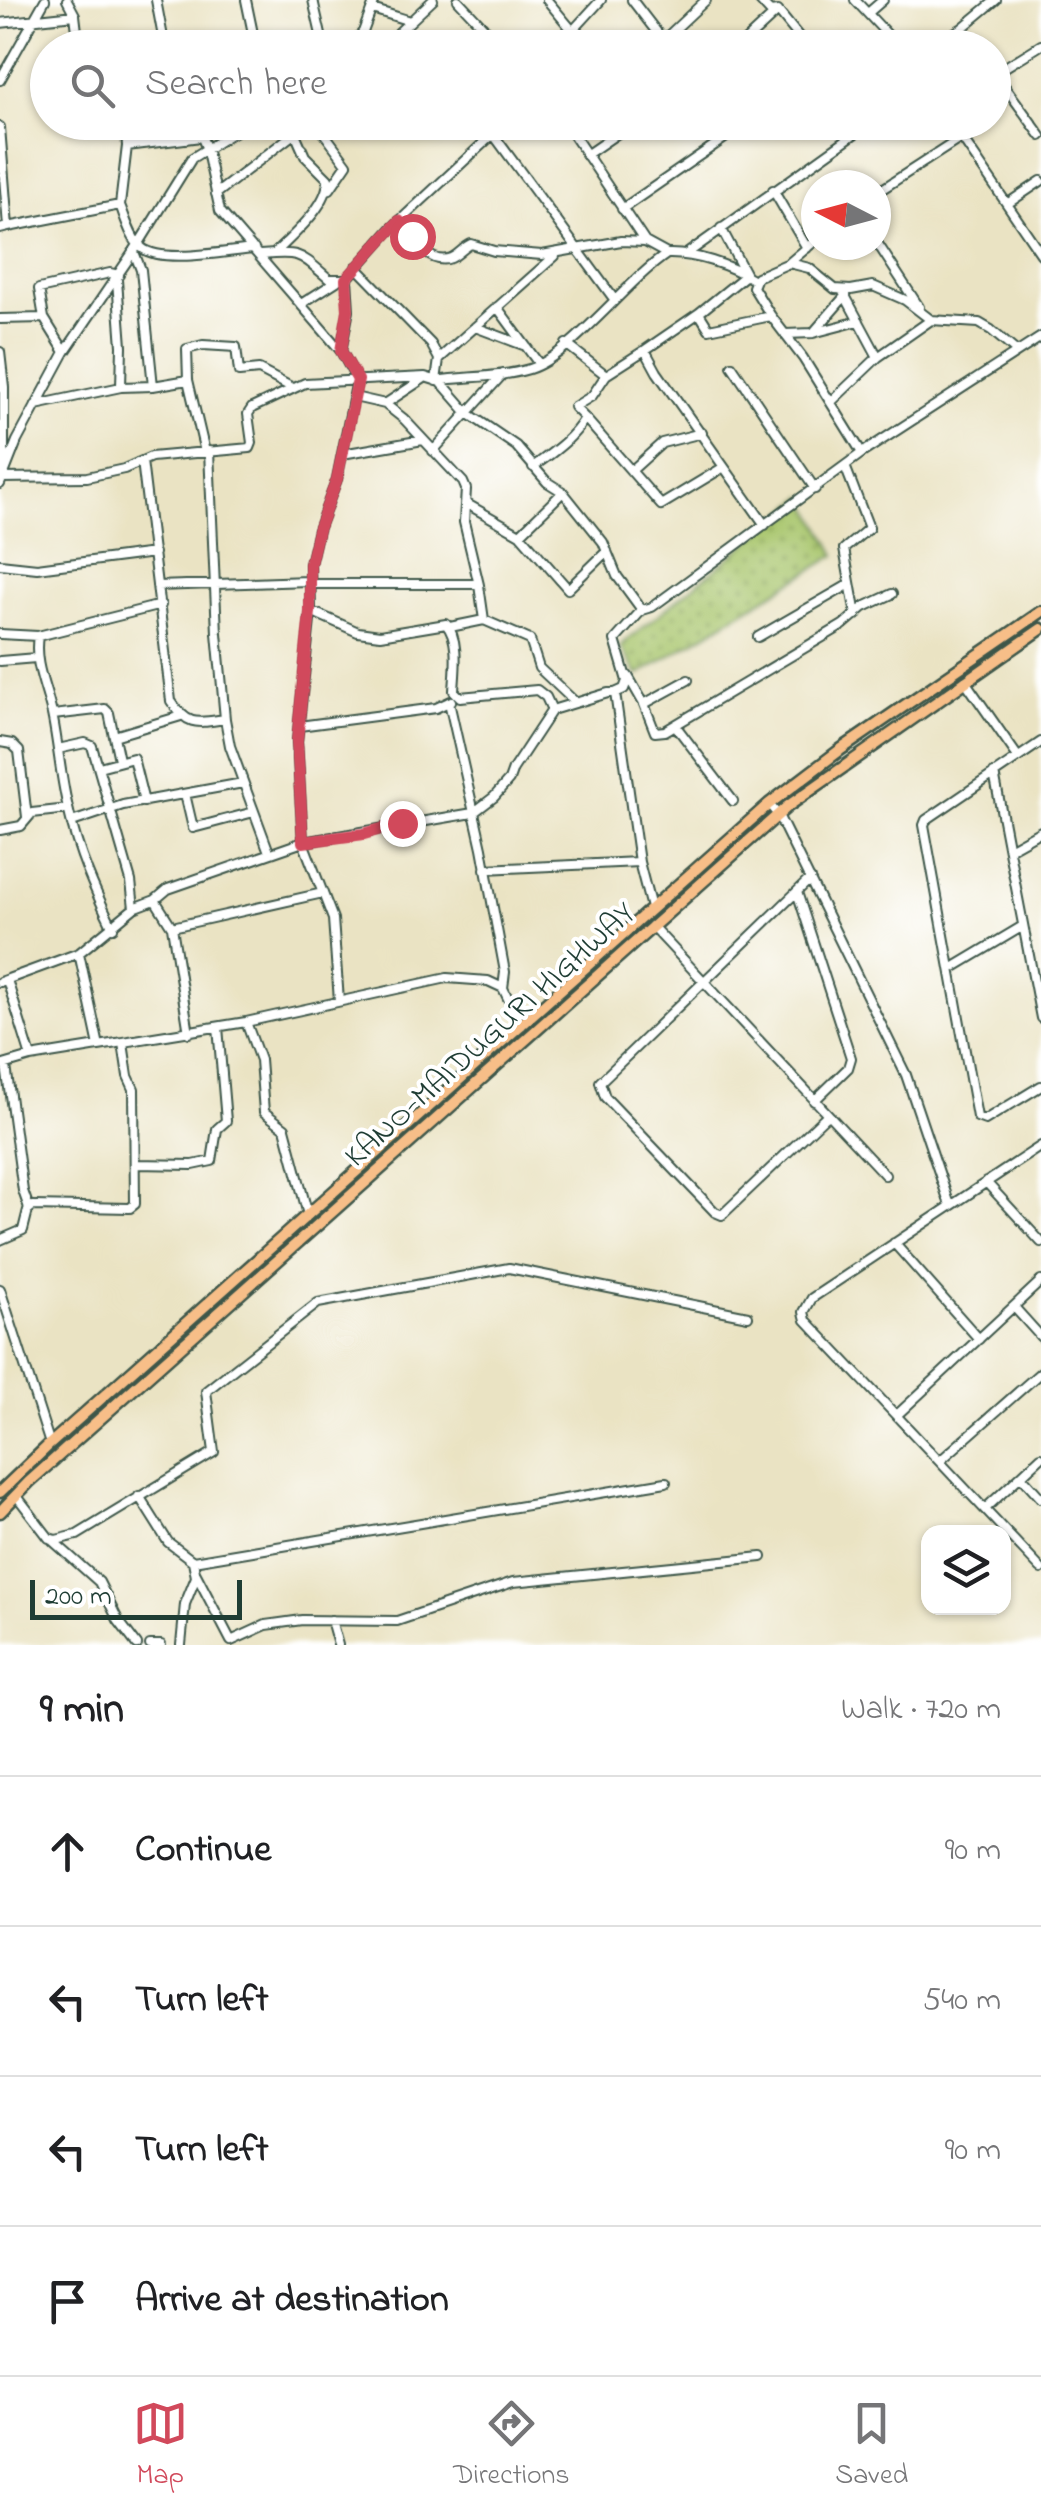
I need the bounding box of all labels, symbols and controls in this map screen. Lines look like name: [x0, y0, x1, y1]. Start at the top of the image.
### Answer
search box: [30, 30, 1011, 140]
text: Search here: [145, 57, 327, 113]
icon: search: [65, 58, 120, 113]
north arrow: [801, 170, 891, 260]
route start: [390, 214, 436, 260]
route end: [380, 801, 426, 847]
street label: KANO-MAIDUGURI HIGHWAY: [335, 892, 647, 1180]
map controls: [921, 1525, 1011, 1615]
button: layers: [921, 1525, 1011, 1615]
scale bar: [30, 1575, 242, 1620]
text: 200 m: [45, 1577, 112, 1618]
text: 9 min: [40, 1680, 124, 1741]
text: Walk · 720 m: [841, 1687, 1001, 1734]
text: Continue: [135, 1823, 271, 1879]
icon: ahead: [40, 1824, 95, 1879]
text: 90 m: [945, 1828, 1001, 1875]
text: Turn left: [135, 1973, 268, 2029]
icon: left: [40, 1974, 95, 2029]
text: 540 m: [923, 1978, 1001, 2025]
text: Turn left: [135, 2123, 268, 2179]
icon: left: [40, 2124, 95, 2179]
text: 90 m: [945, 2128, 1001, 2175]
text: Arrive at destination: [135, 2273, 449, 2329]
icon: arrive: [40, 2274, 95, 2329]
tab: Map: [133, 2396, 188, 2497]
tab: Directions: [453, 2396, 570, 2497]
tab: Saved: [835, 2396, 908, 2497]

